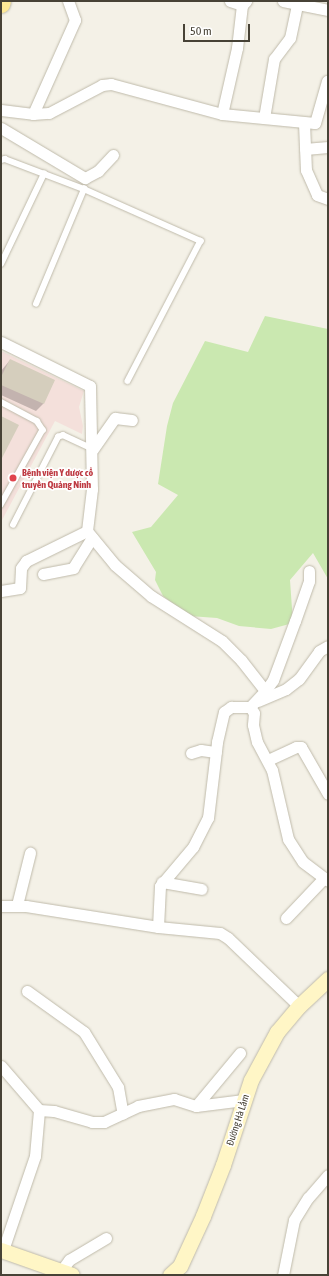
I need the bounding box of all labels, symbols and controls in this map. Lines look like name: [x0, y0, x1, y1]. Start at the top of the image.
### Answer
scale bar: [185, 16, 252, 42]
text: 50 m: [190, 24, 212, 38]
place label: Bệnh viện Y dược cổ truyền Quảng Ninh: [22, 466, 93, 490]
marker: Bệnh viện Y dược cổ truyền Quảng Ninh: [7, 472, 19, 484]
street label: Đường Hà Lầm: [224, 1093, 252, 1147]

